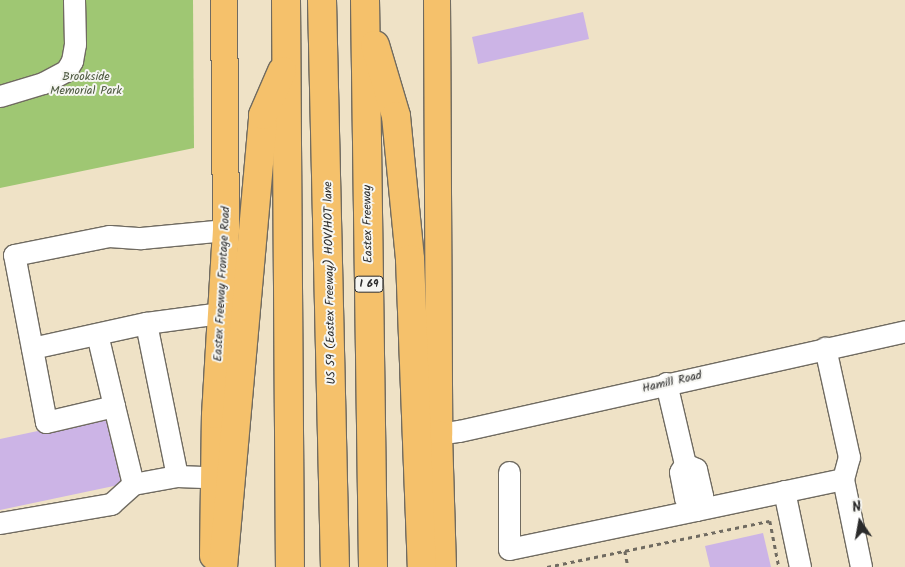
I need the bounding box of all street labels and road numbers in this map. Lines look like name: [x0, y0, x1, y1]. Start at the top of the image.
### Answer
street label: US 59 (Eastex Freeway) HOV/HOT lane: [321, 181, 339, 385]
street label: Eastex Freeway: [360, 185, 376, 263]
street label: Eastex Freeway Frontage Road: [211, 206, 233, 362]
road number: I 69: [354, 276, 384, 292]
street label: Hamill Road: [641, 368, 703, 396]

